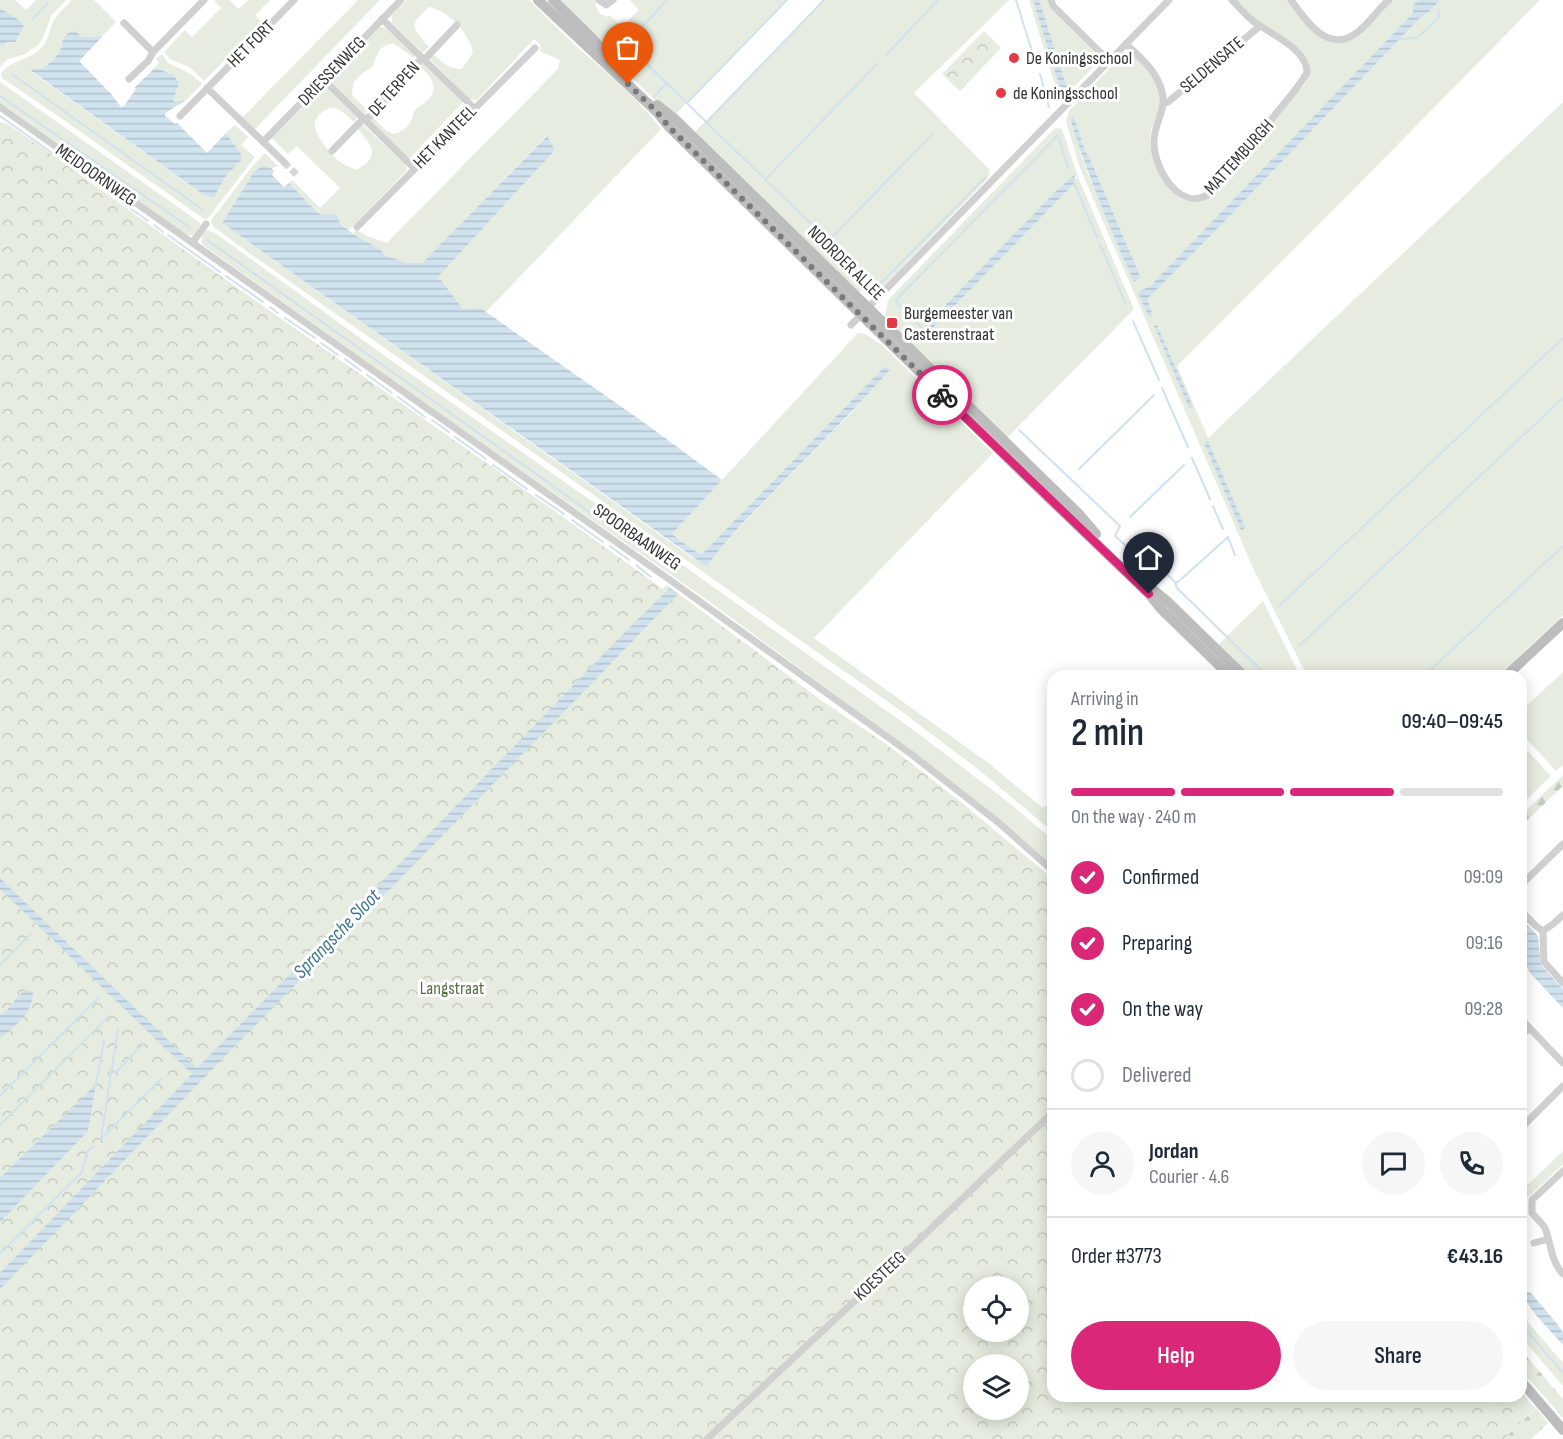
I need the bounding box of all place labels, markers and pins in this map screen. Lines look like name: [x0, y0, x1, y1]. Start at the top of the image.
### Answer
pin: [602, 22, 653, 84]
place label: De Koningsschool: [1026, 48, 1132, 69]
marker: De Koningsschool: [1007, 51, 1021, 65]
place label: de Koningsschool: [1013, 83, 1118, 104]
marker: de Koningsschool: [994, 86, 1008, 100]
place label: Burgemeester van Casterenstraat: [904, 303, 1013, 345]
marker: Burgemeester van Casterenstraat: [885, 316, 899, 330]
pin: [1123, 532, 1174, 594]

